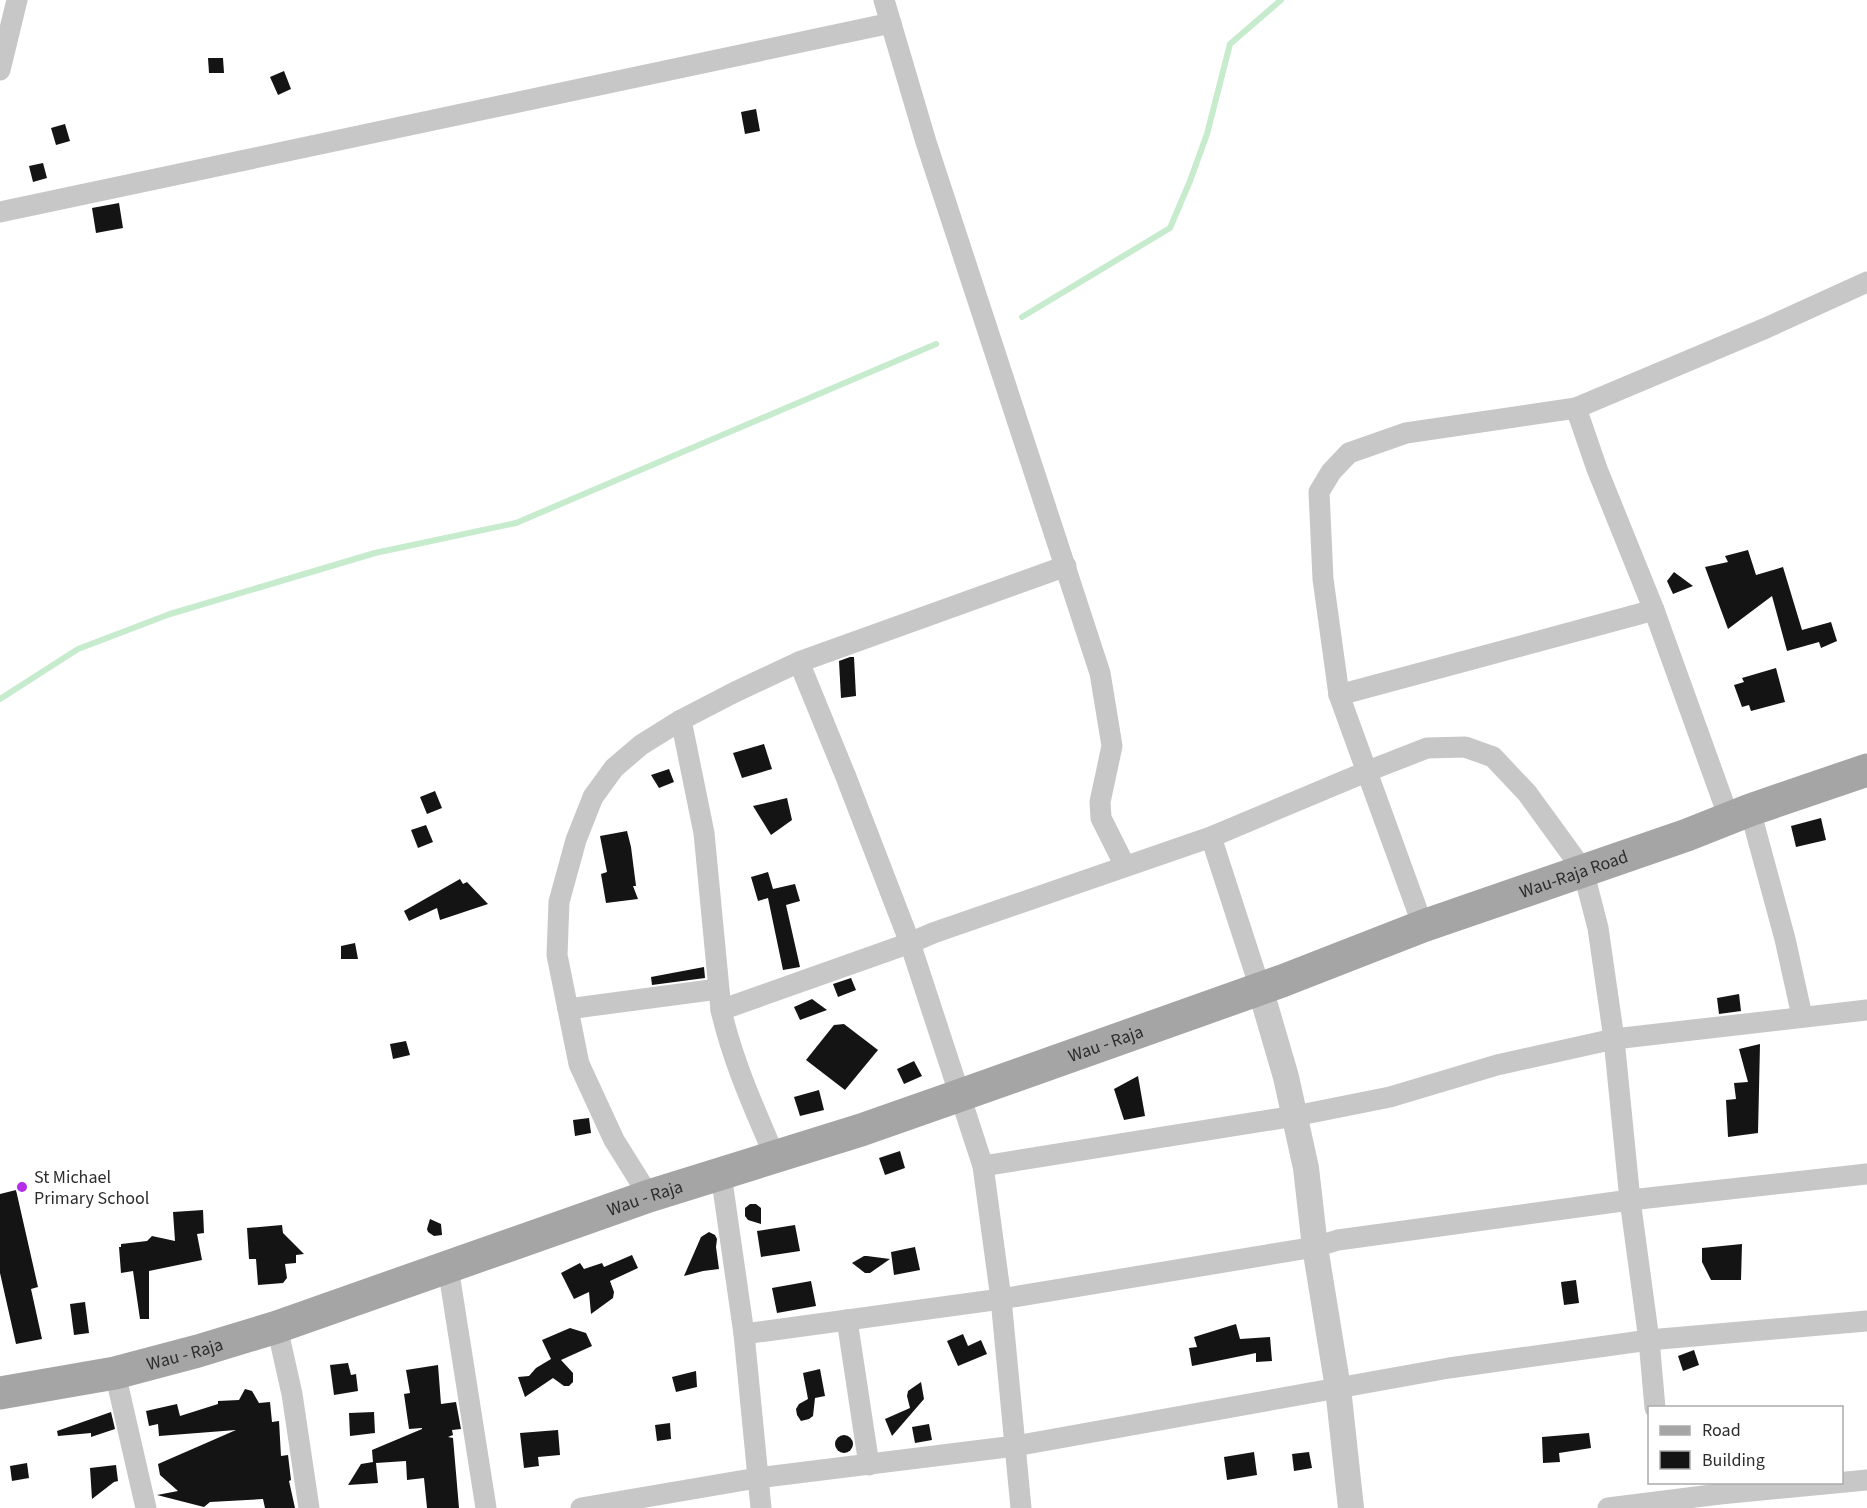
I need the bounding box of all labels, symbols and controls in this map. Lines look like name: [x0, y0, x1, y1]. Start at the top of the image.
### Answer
street label: Wau-Raja Road: [1516, 844, 1631, 904]
street label: Wau - Raja: [1065, 1019, 1147, 1068]
place label: St Michael Primary School: [34, 1165, 149, 1211]
street label: Wau - Raja: [604, 1174, 686, 1222]
marker: St Michael Primary School: [15, 1180, 29, 1194]
street label: Wau - Raja: [144, 1332, 226, 1377]
legend: [1648, 1406, 1843, 1484]
text: Road: [1702, 1418, 1741, 1443]
text: Building: [1702, 1448, 1765, 1473]

